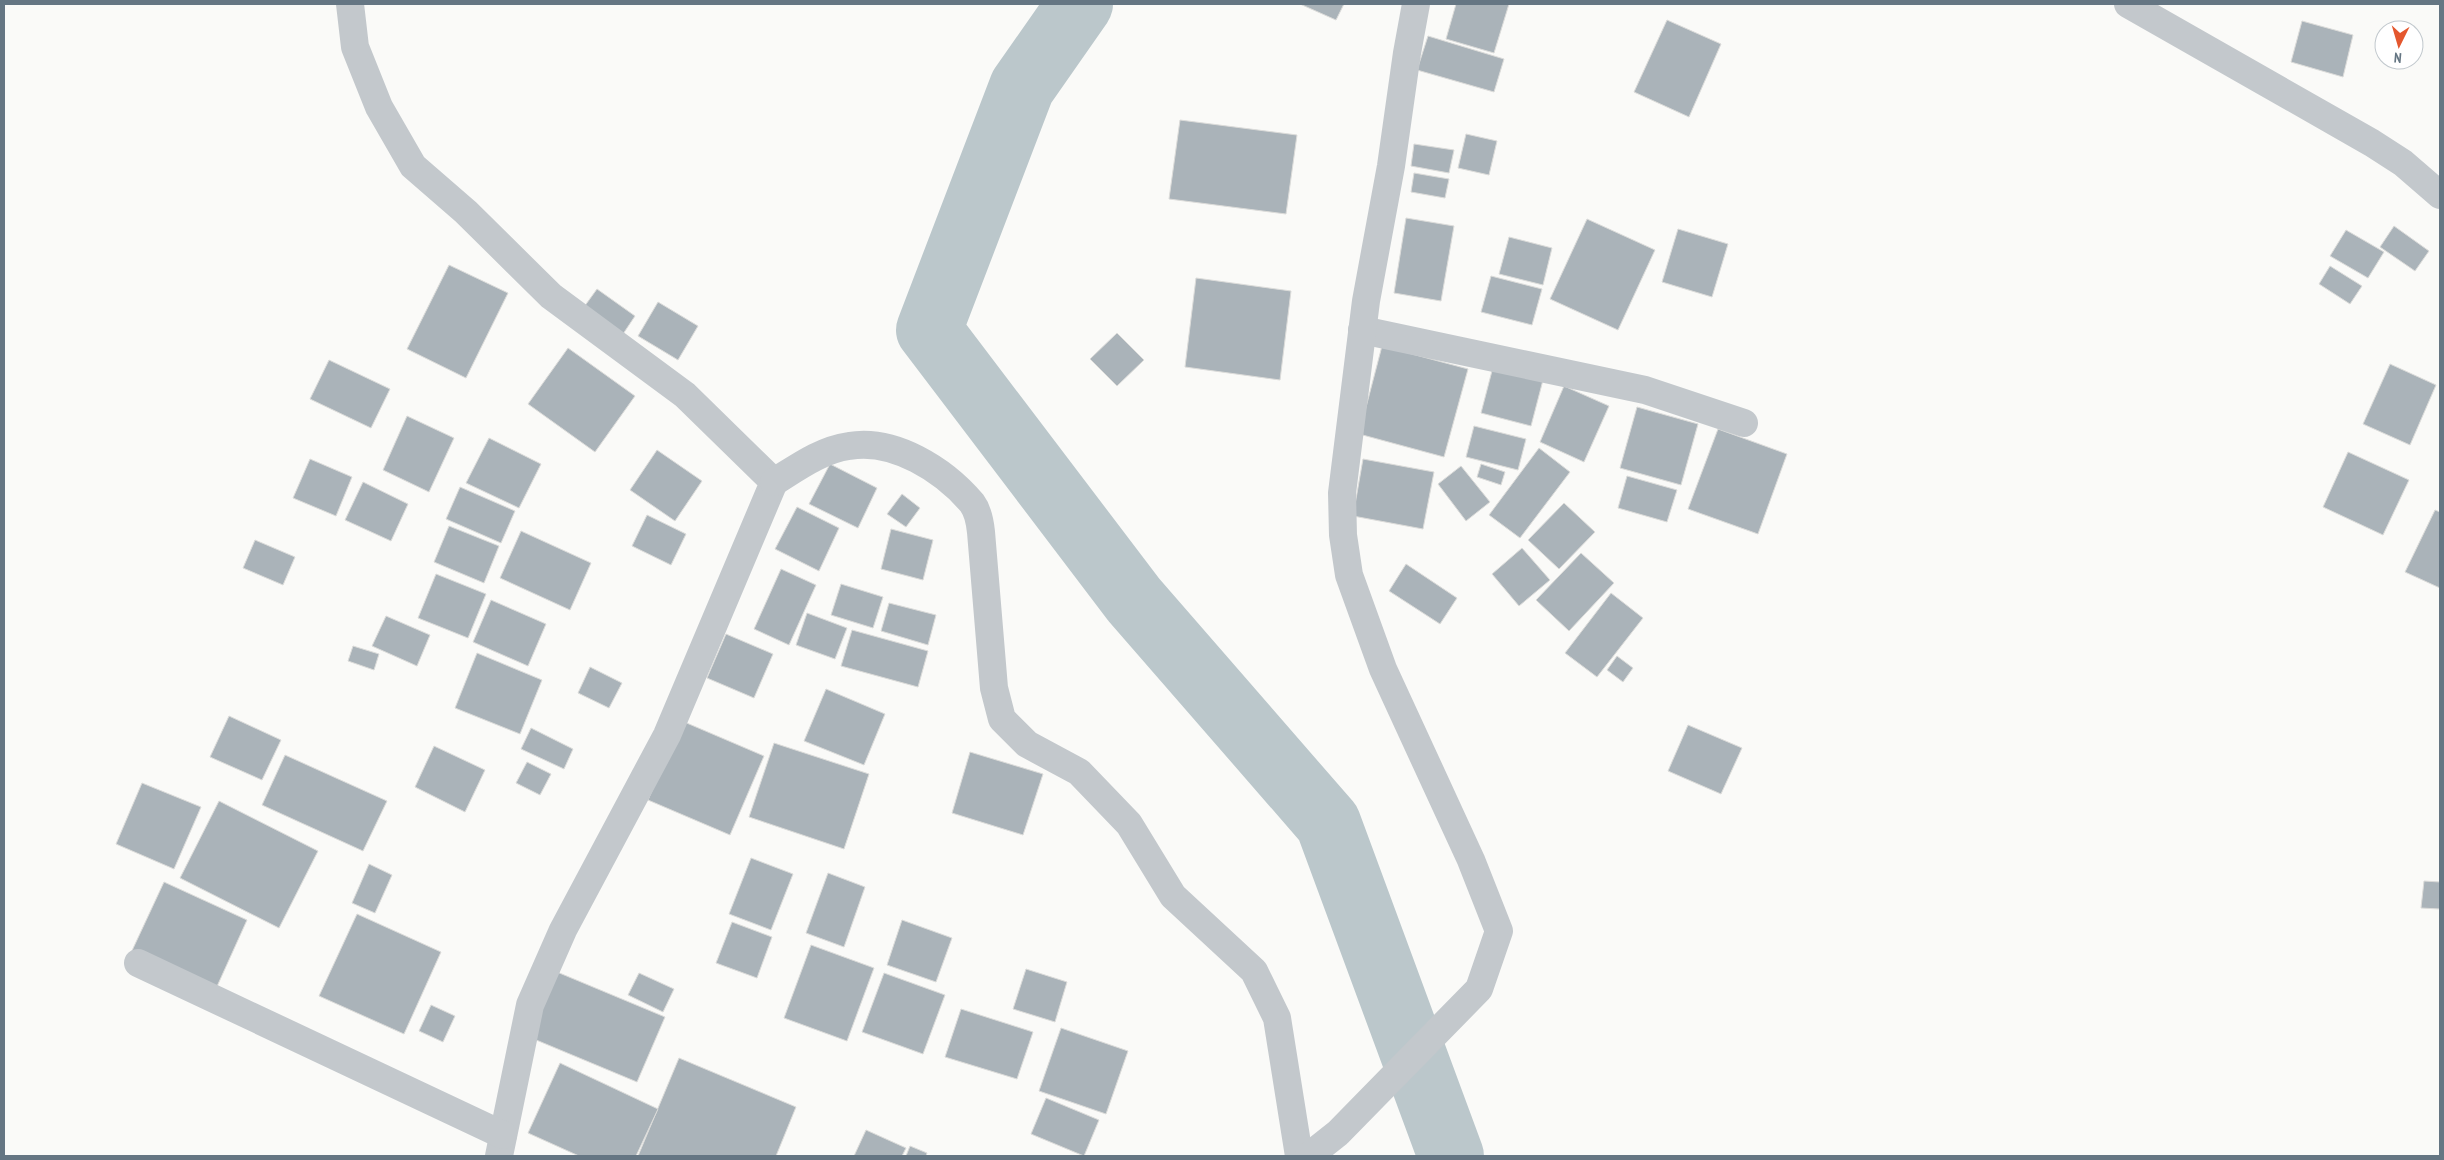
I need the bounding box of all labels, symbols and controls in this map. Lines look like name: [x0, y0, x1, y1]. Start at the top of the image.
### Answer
north arrow: [2374, 20, 2424, 70]
text: N: [2393, 49, 2402, 67]

